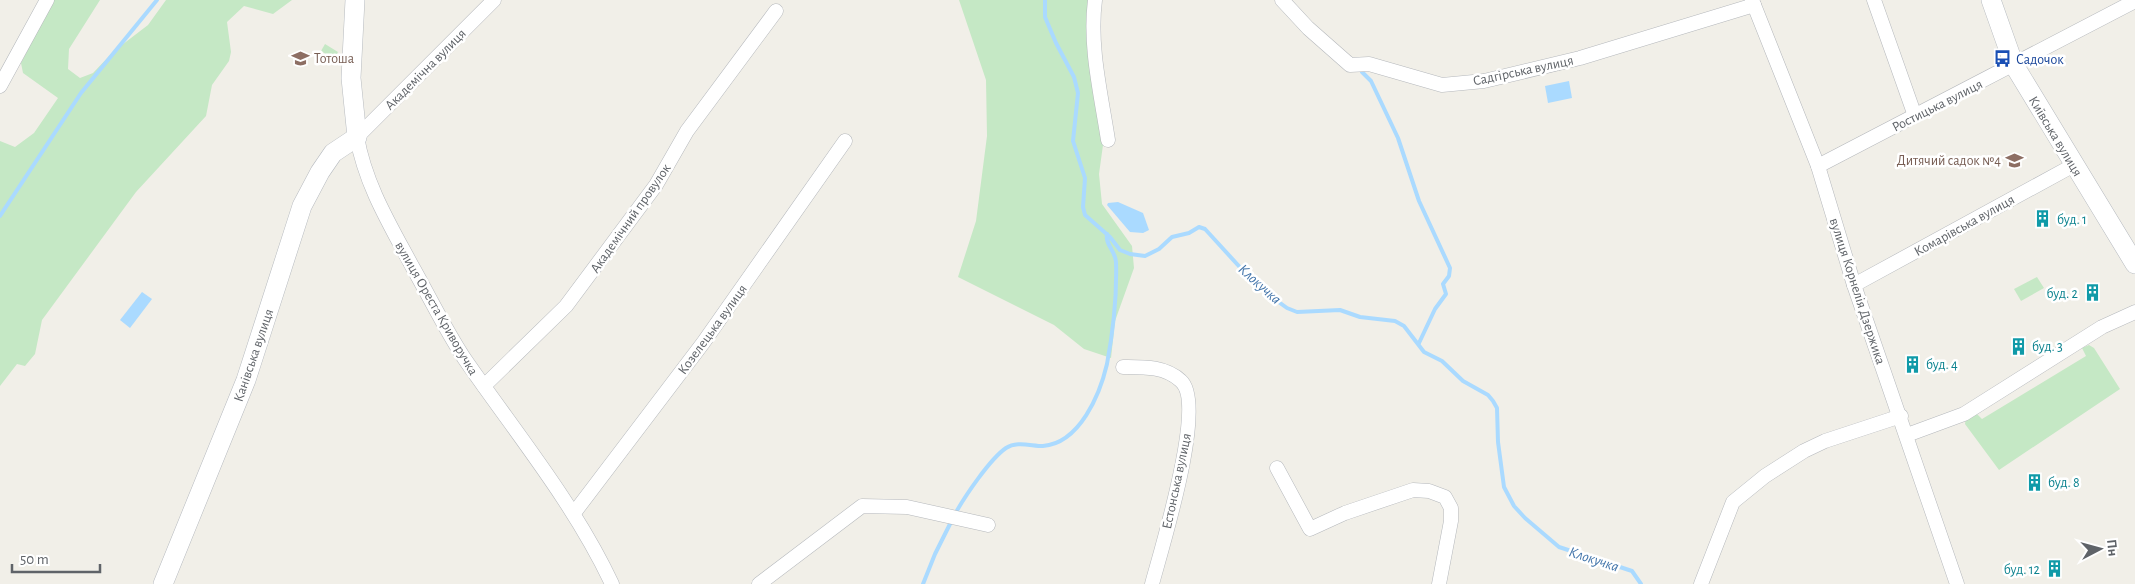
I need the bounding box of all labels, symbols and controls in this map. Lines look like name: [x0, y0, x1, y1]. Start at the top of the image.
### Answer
street label: Академічна вулиця: [382, 26, 469, 113]
school or university icon: Тотоша: [290, 48, 310, 68]
bus stop icon: Садочок: [1992, 49, 2012, 69]
place label: Тотоша: [314, 52, 355, 66]
street label: Садгірська вулиця: [1472, 53, 1575, 88]
place label: Садочок: [2016, 53, 2064, 67]
street label: Ростицька вулиця: [1890, 77, 1985, 135]
street label: Київська вулиця: [2026, 94, 2085, 179]
school or university icon: Дитячий садок №4: [2005, 150, 2025, 170]
place label: Дитячий садок №4: [1897, 154, 2001, 168]
street label: Академічний провулок: [588, 161, 674, 276]
street label: Комарівська вулиця: [1912, 193, 2017, 259]
building icon: буд. 1: [2033, 209, 2053, 229]
place label: буд. 1: [2057, 213, 2087, 227]
street label: вулиця Корнелія Дзержика: [1827, 216, 1888, 367]
street label: вулиця Ореста Криворучка: [392, 239, 480, 378]
water label: Клокучка: [1236, 262, 1284, 307]
street label: Козелецька вулиця: [676, 282, 750, 377]
building icon: буд. 2: [2082, 283, 2102, 303]
place label: буд. 2: [2047, 287, 2078, 301]
street label: Канівська вулиця: [231, 307, 276, 404]
building icon: буд. 3: [2008, 336, 2028, 356]
place label: буд. 3: [2032, 340, 2063, 354]
building icon: буд. 4: [1902, 354, 1922, 374]
place label: буд. 4: [1926, 358, 1958, 372]
street label: Естонська вулиця: [1160, 432, 1194, 530]
building icon: буд. 8: [2024, 472, 2044, 492]
place label: буд. 8: [2048, 476, 2080, 490]
north arrow: [2075, 524, 2125, 574]
text: Пн: [2104, 539, 2120, 557]
scale bar: [12, 542, 100, 574]
water label: Клокучка: [1567, 544, 1621, 575]
text: 50 m: [20, 552, 49, 567]
building icon: буд. 12: [2044, 559, 2064, 579]
place label: буд. 12: [2004, 563, 2040, 577]

